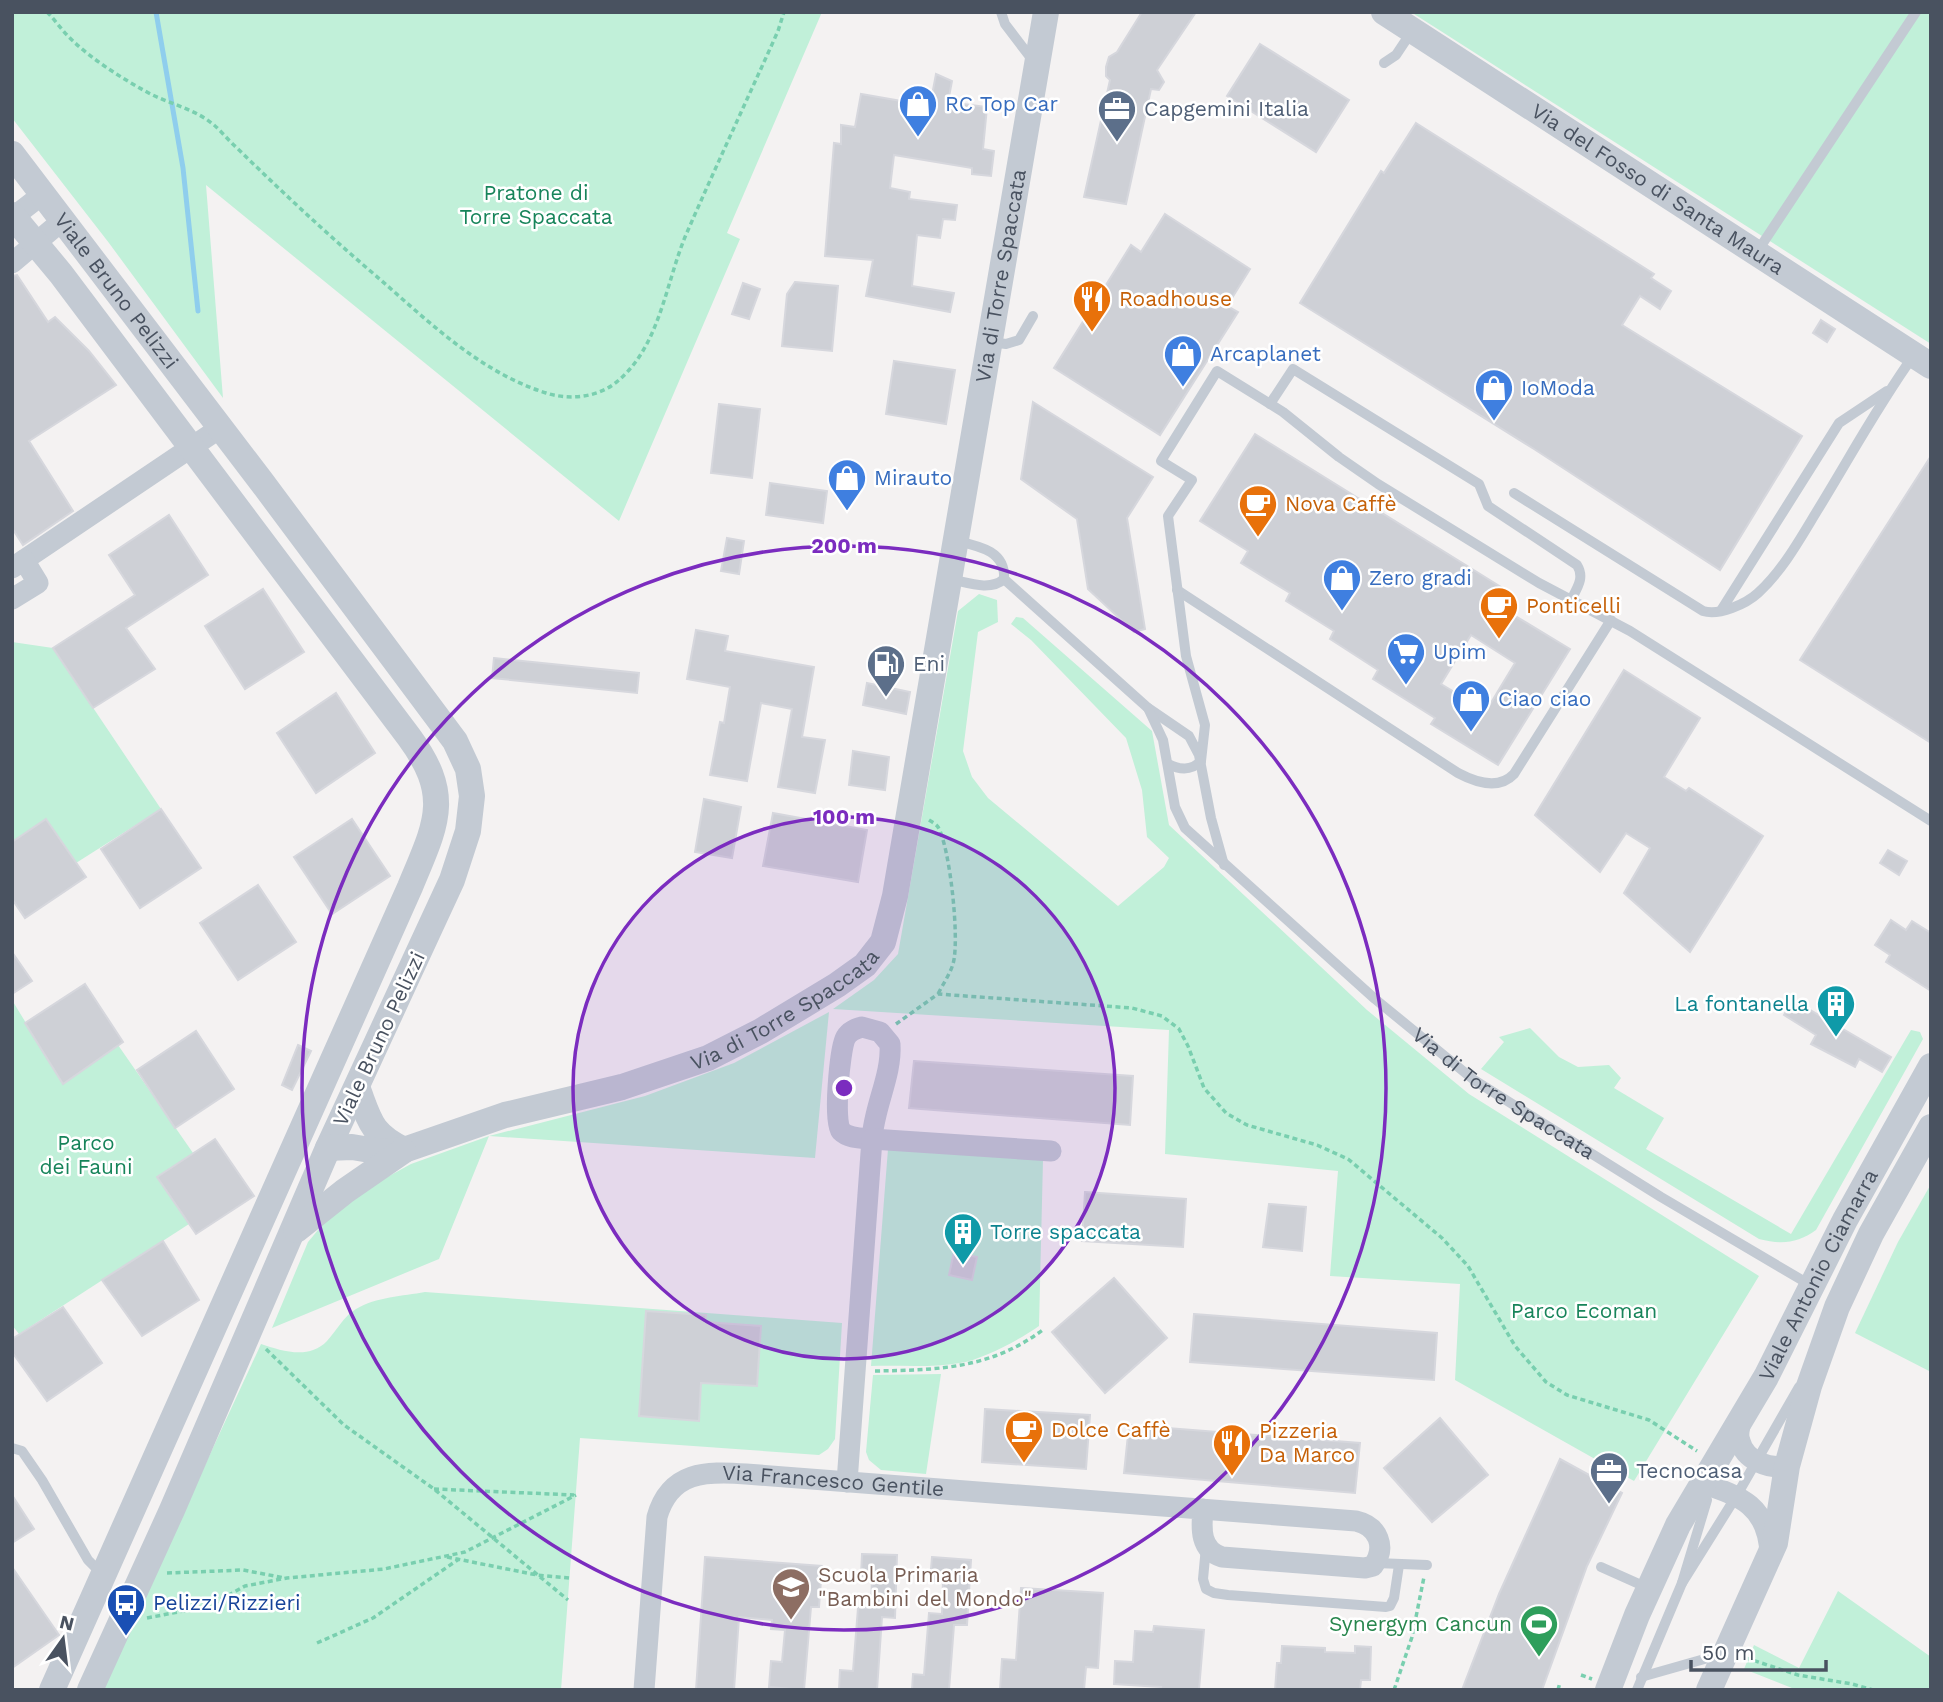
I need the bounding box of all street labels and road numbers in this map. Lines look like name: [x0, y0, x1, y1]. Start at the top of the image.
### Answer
street label: Via del Fosso di Santa Maura: [1527, 98, 1789, 280]
street label: Via di Torre Spaccata: [970, 167, 1031, 385]
street label: Viale Bruno Pelizzi: [49, 208, 184, 374]
street label: Via di Torre Spaccata: [687, 944, 884, 1075]
street label: Viale Bruno Pelizzi: [327, 948, 430, 1130]
street label: Via di Torre Spaccata: [1407, 1022, 1600, 1164]
street label: Viale Antonio Ciamarra: [1753, 1164, 1883, 1385]
street label: Via Francesco Gentile: [722, 1460, 945, 1501]

